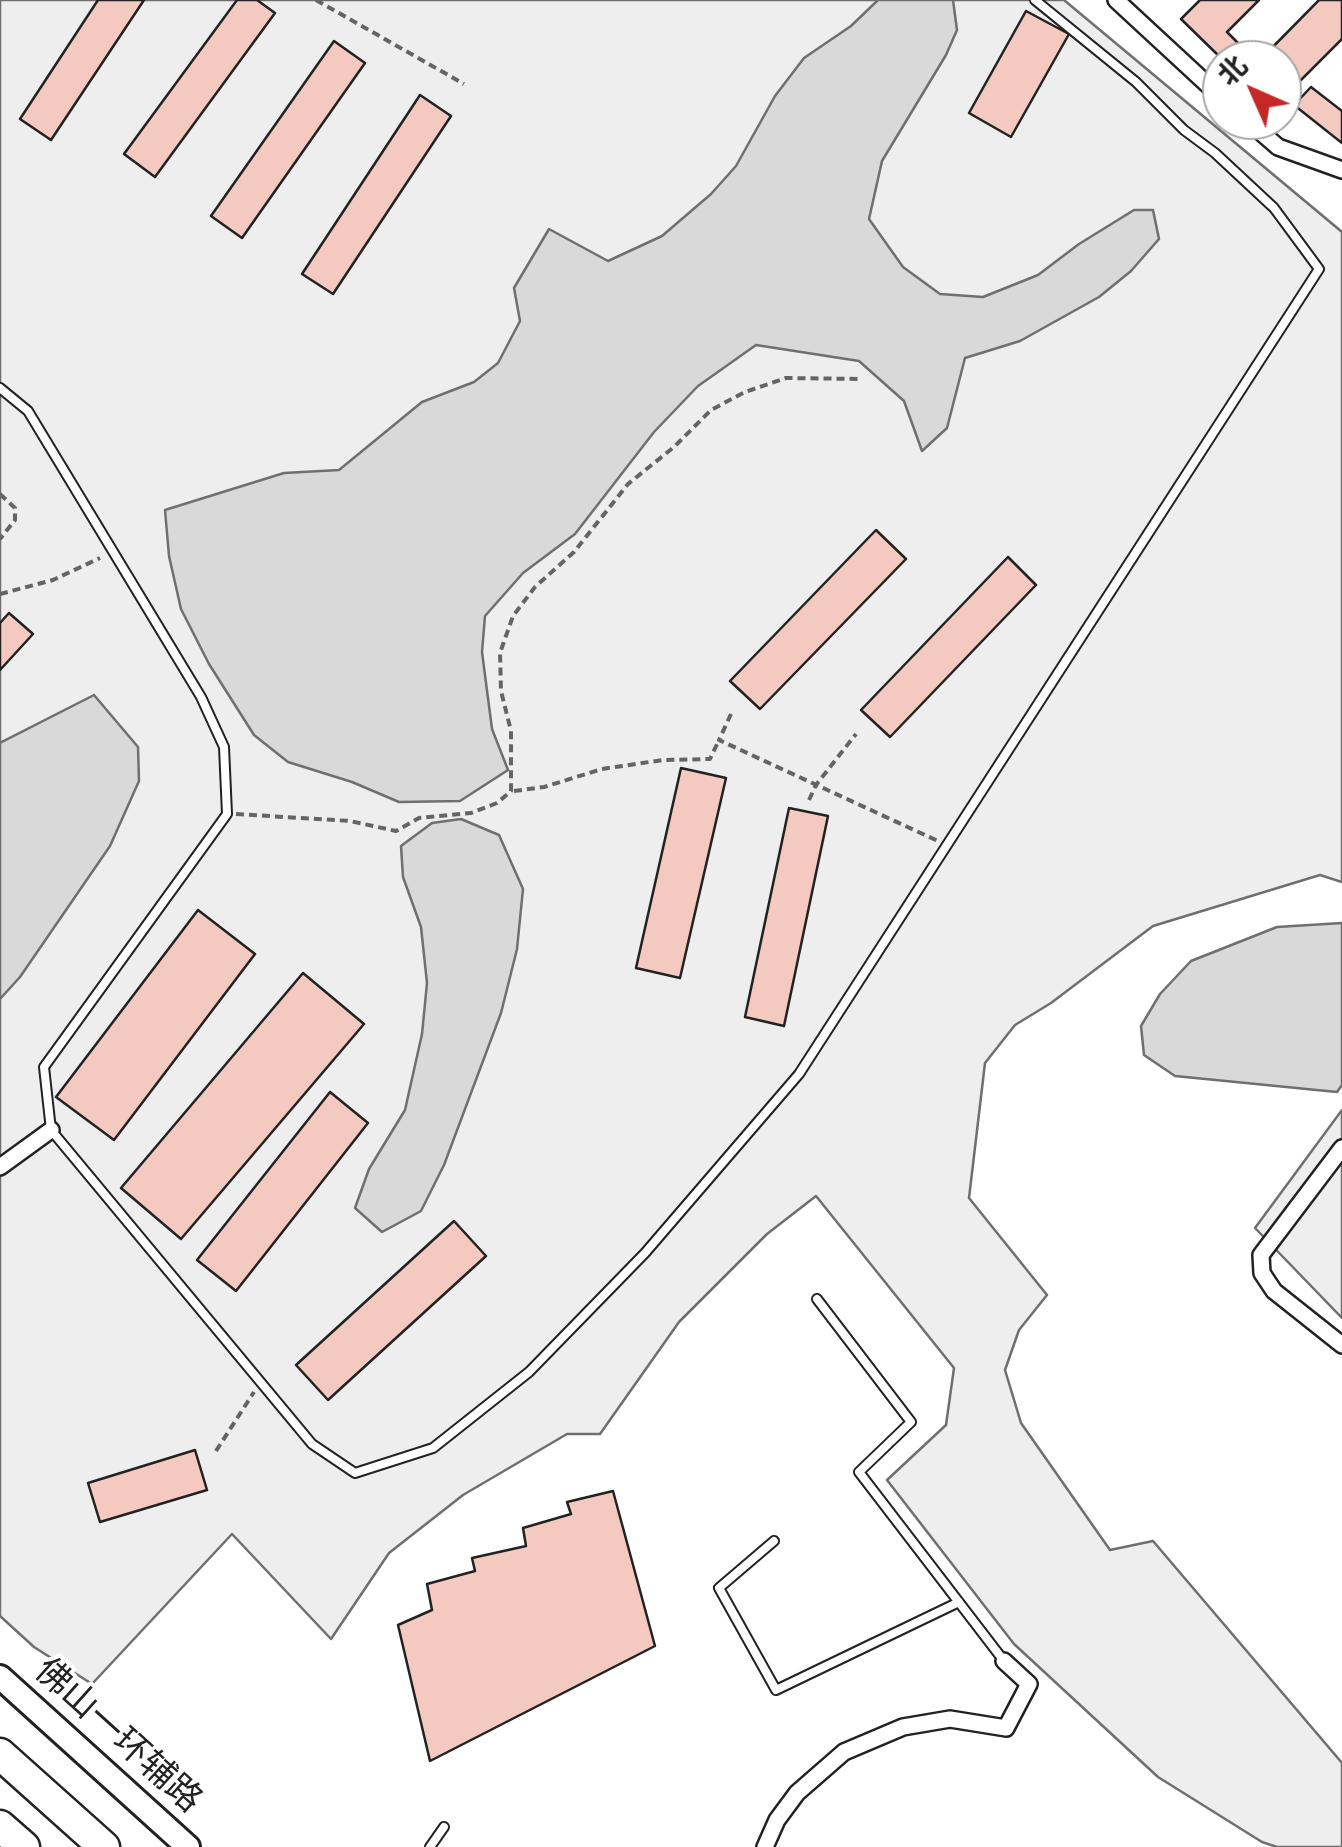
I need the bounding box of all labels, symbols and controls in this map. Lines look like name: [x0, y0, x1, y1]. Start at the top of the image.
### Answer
north arrow: [1202, 40, 1302, 140]
text: 北: [1209, 47, 1255, 93]
street label: 佛山一环辅路: [26, 1650, 210, 1822]

